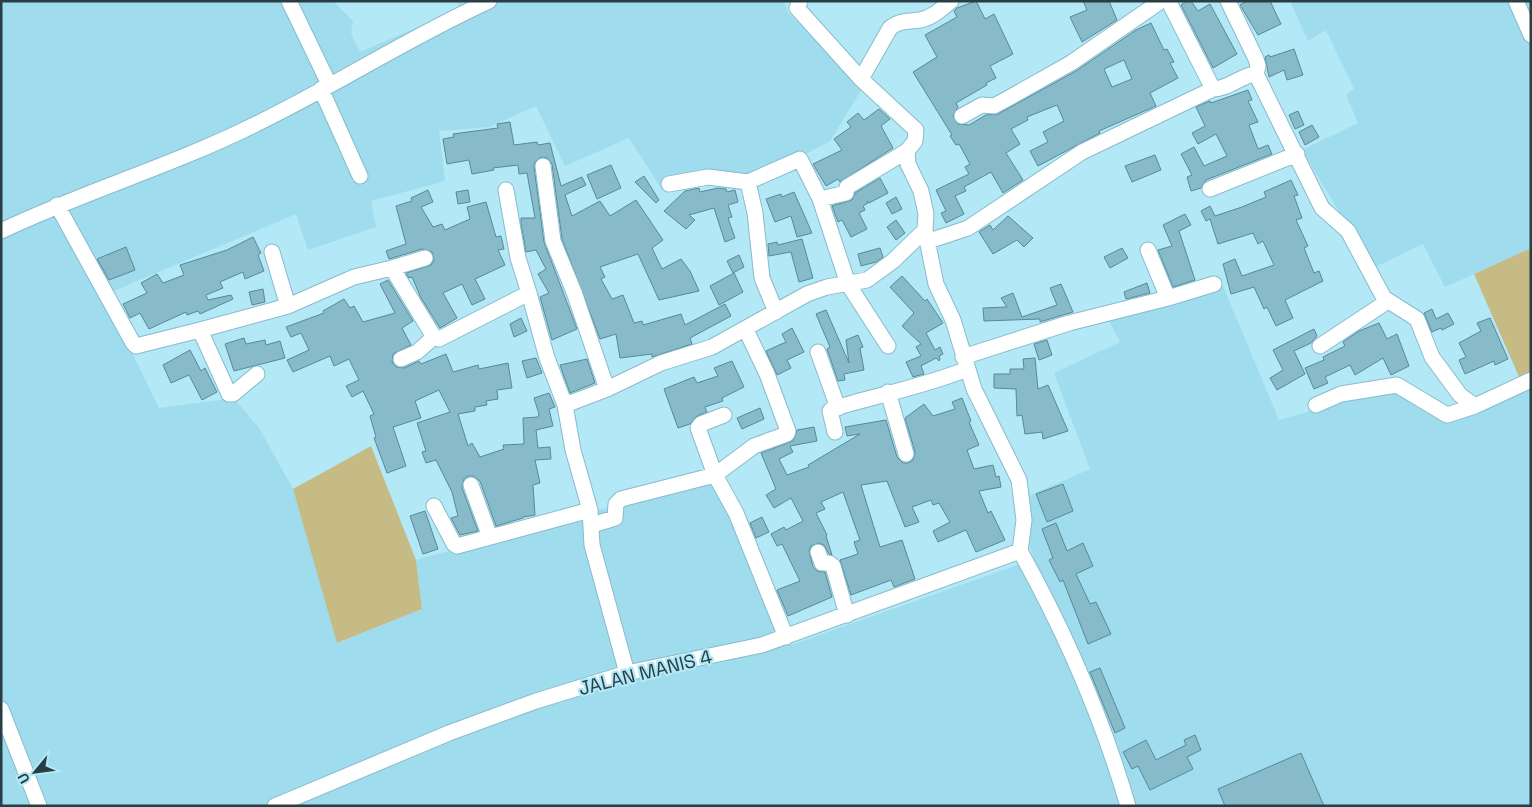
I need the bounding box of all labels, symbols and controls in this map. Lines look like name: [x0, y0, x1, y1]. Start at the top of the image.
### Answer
street label: JALAN MANIS 4: [576, 644, 715, 701]
north arrow: [10, 747, 60, 797]
text: U: [13, 770, 34, 787]

